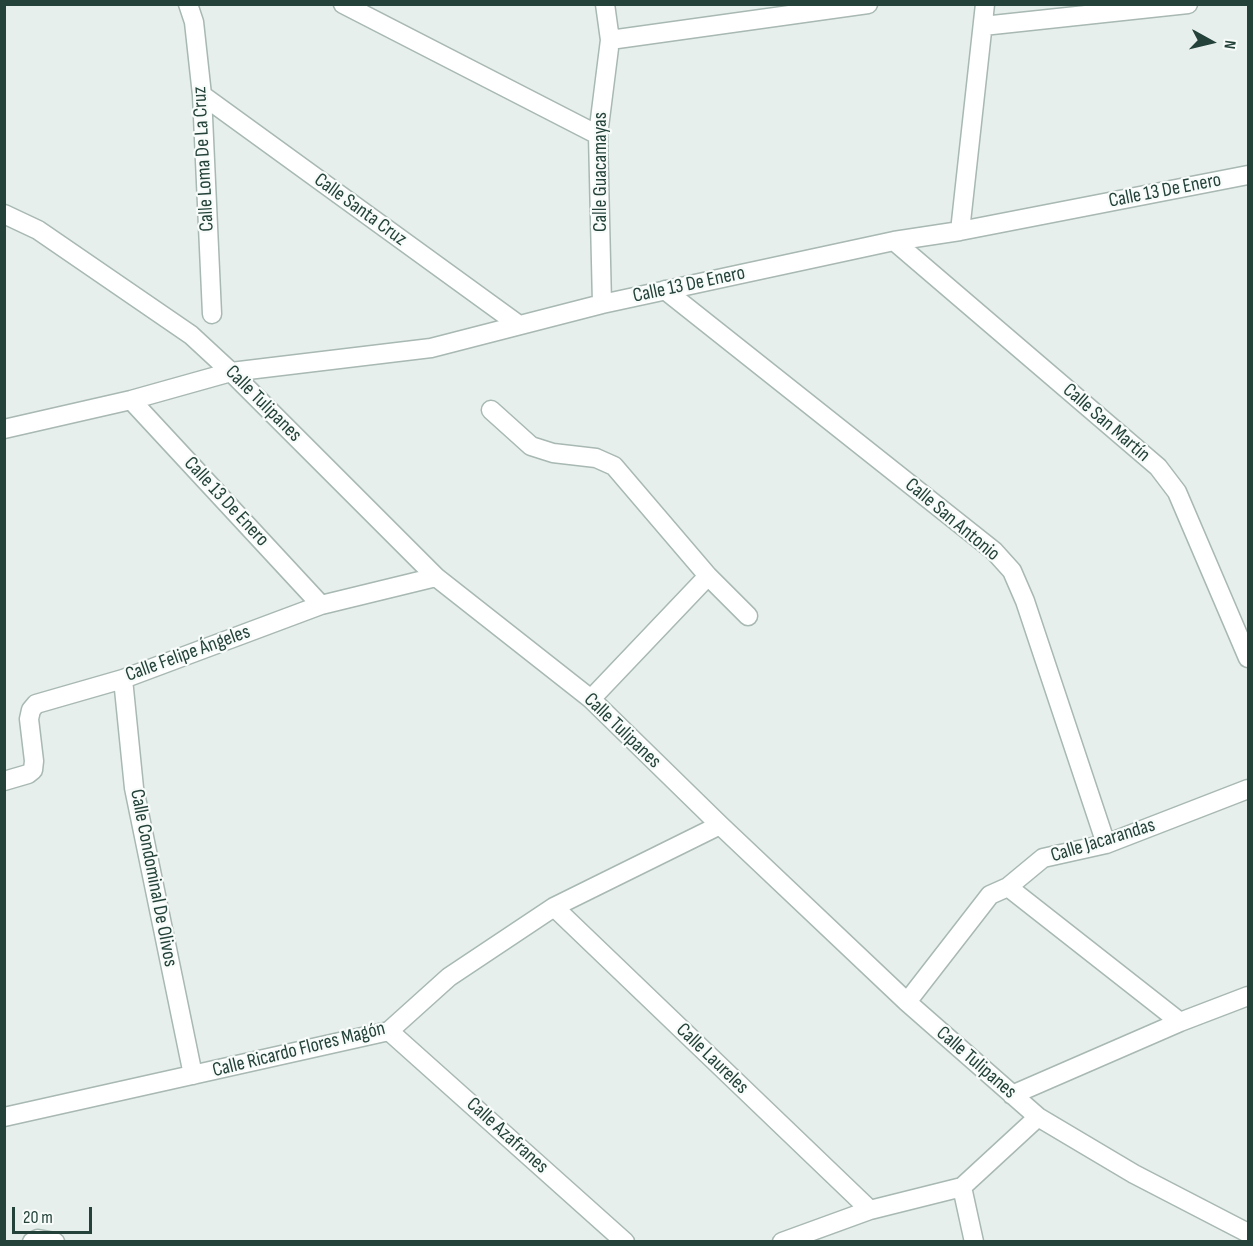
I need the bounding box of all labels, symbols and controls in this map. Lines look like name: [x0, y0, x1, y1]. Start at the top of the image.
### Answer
north arrow: [1181, 12, 1241, 72]
text: N: [1219, 39, 1239, 50]
street label: Calle Loma De La Cruz: [188, 86, 220, 232]
street label: Calle Guacamayas: [589, 112, 613, 232]
street label: Calle Santa Cruz: [309, 168, 411, 252]
street label: Calle 13 De Enero: [1107, 168, 1223, 214]
street label: Calle 13 De Enero: [631, 261, 747, 309]
street label: Calle Tulipanes: [220, 361, 306, 447]
street label: Calle San Martín: [1058, 379, 1154, 467]
street label: Calle 13 De Enero: [178, 452, 274, 552]
street label: Calle San Antonio: [900, 473, 1004, 567]
street label: Calle Felipe Ángeles: [122, 620, 254, 688]
street label: Calle Tulipanes: [578, 688, 666, 774]
street label: Calle Condominal De Olivos: [124, 787, 182, 969]
street label: Calle Jacarandas: [1048, 814, 1158, 868]
street label: Calle Ricardo Flores Magón: [210, 1017, 388, 1083]
street label: Calle Laureles: [671, 1019, 753, 1099]
street label: Calle Tulipanes: [931, 1022, 1021, 1104]
street label: Calle Azafranes: [461, 1093, 553, 1179]
scale bar: [15, 1195, 94, 1233]
text: 20 m: [23, 1207, 53, 1228]

